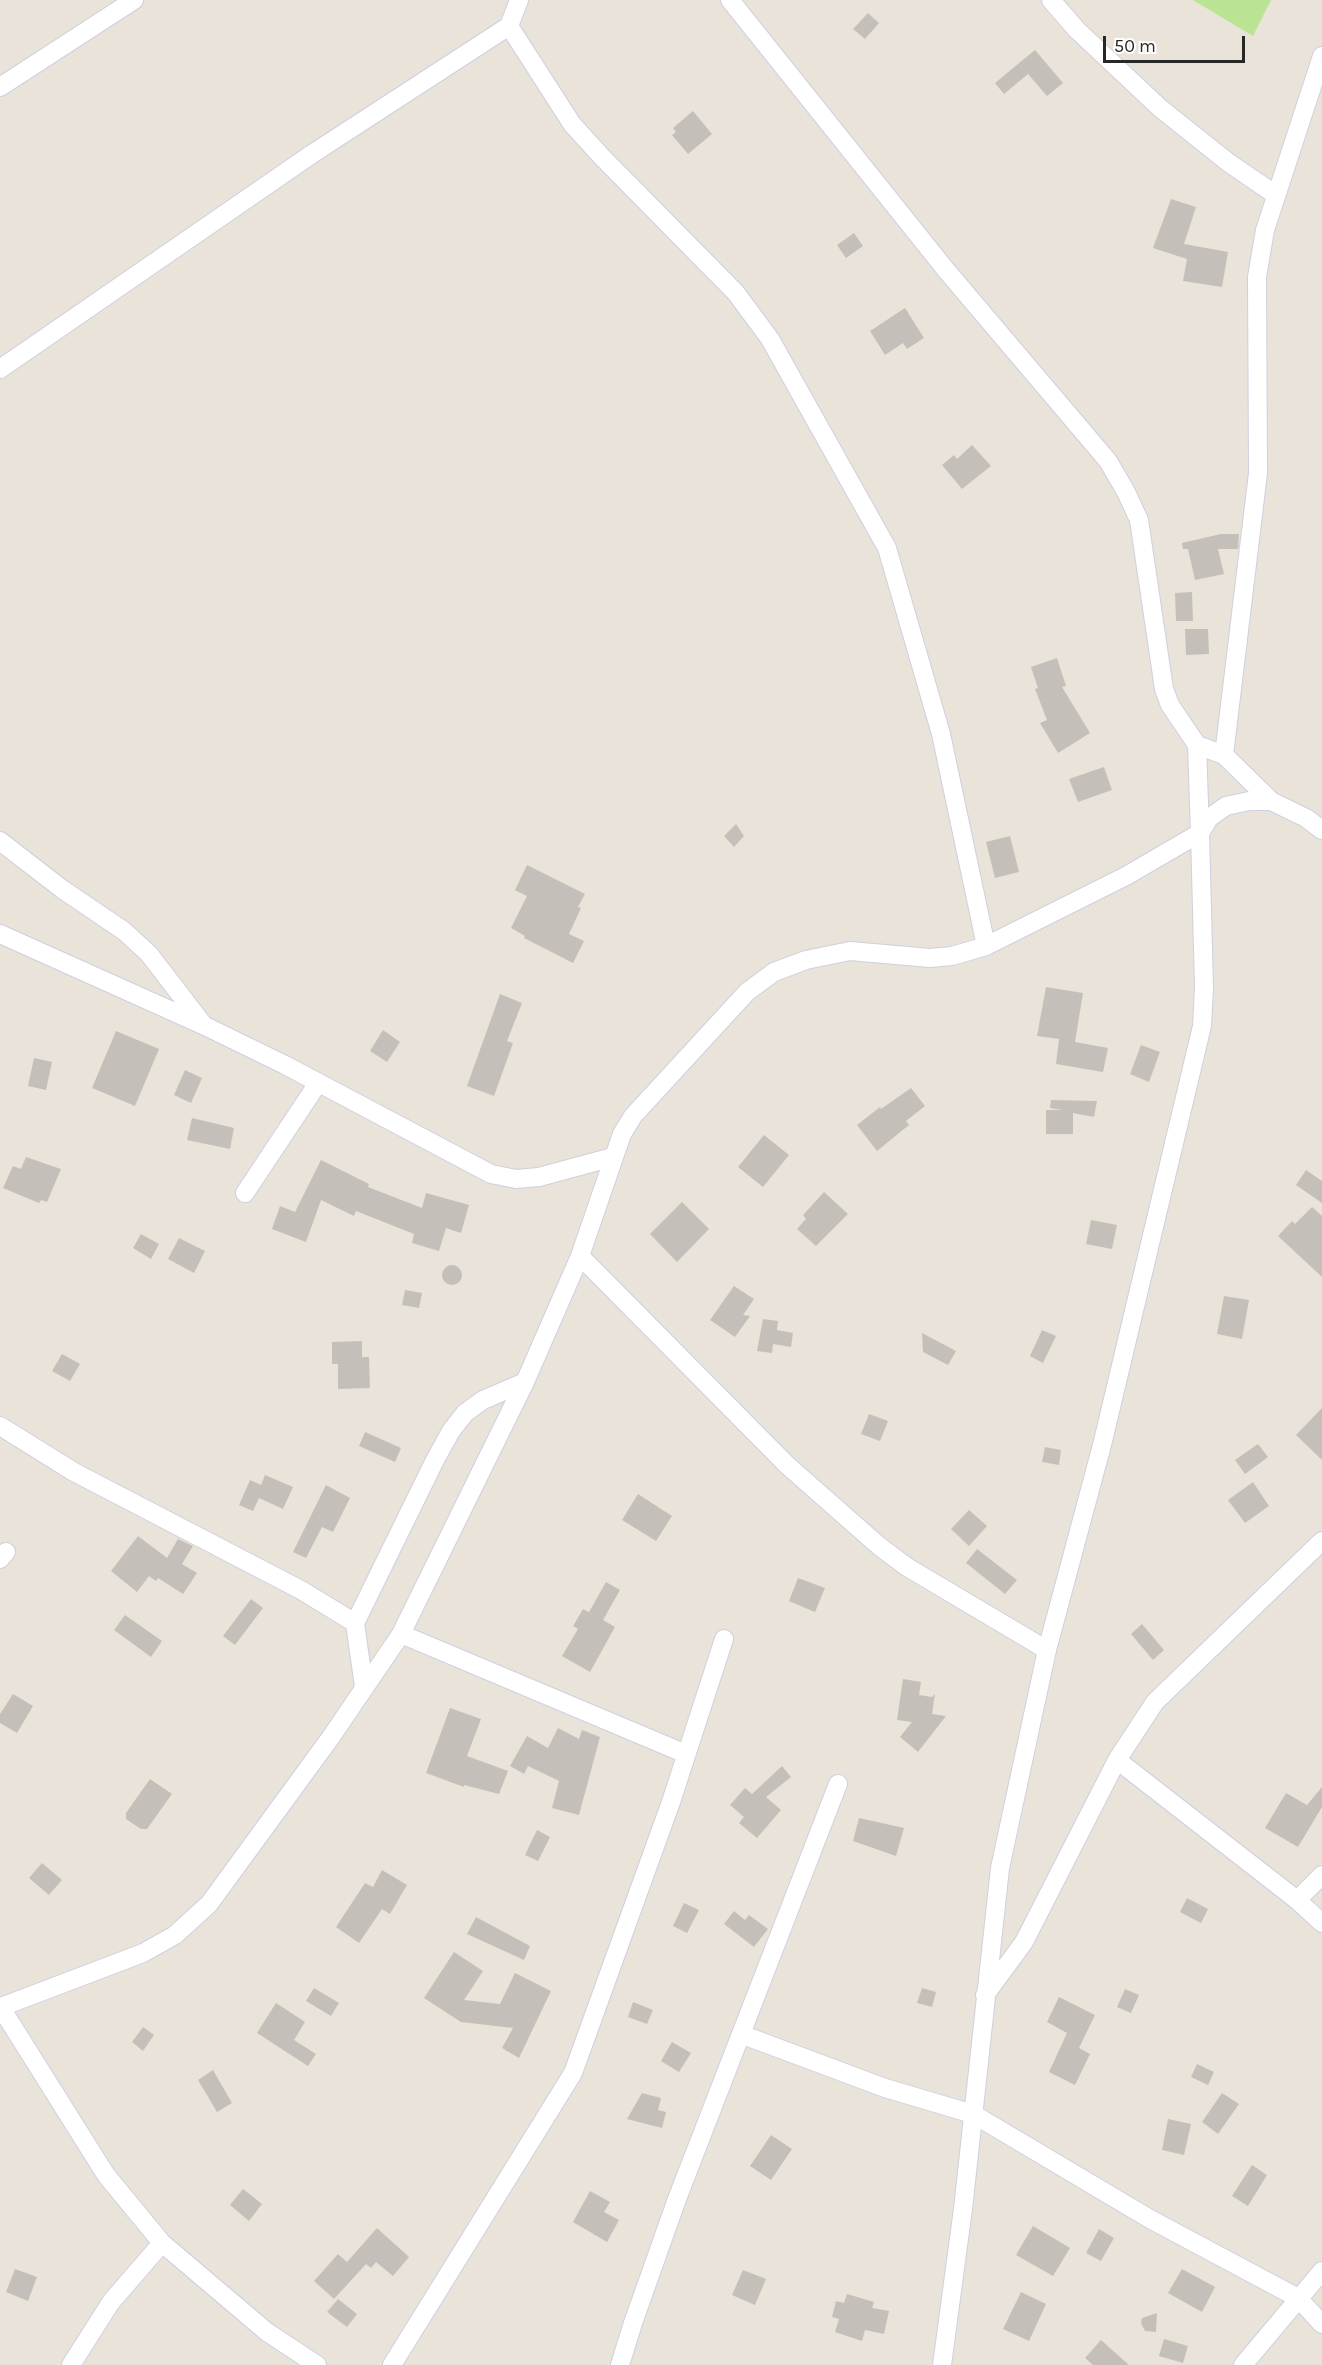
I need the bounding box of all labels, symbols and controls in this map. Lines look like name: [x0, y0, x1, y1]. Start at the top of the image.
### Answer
scale bar: [1106, 24, 1248, 62]
text: 50 m: [1114, 35, 1156, 57]

